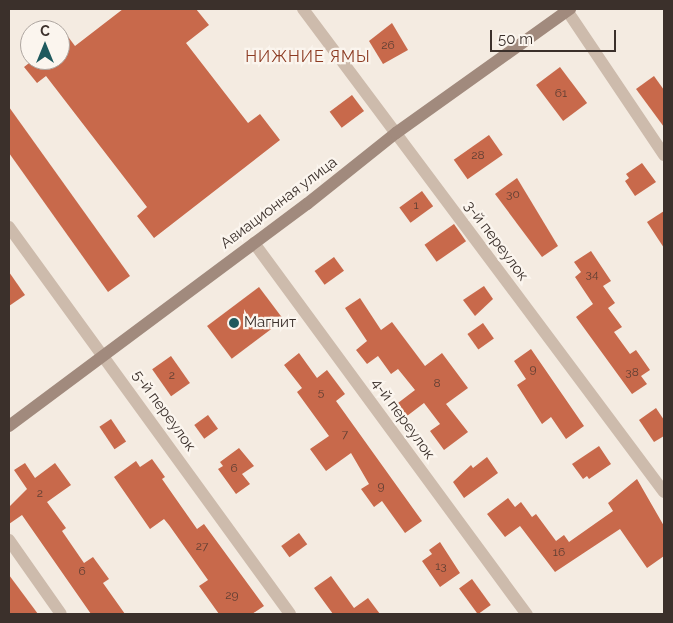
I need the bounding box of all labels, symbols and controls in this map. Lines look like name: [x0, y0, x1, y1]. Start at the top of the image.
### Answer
north arrow: [20, 20, 70, 70]
scale bar: [493, 20, 619, 52]
text: С: [40, 23, 50, 39]
text: 50 m: [498, 30, 533, 48]
house number: 26: [381, 39, 395, 53]
district label: НИЖНИЕ ЯМЫ: [244, 47, 372, 67]
house number: 61: [555, 87, 567, 101]
house number: 28: [471, 149, 485, 163]
street label: Авиационная улица: [217, 153, 341, 253]
house number: 30: [506, 188, 520, 202]
street label: 3-й переулок: [460, 197, 532, 285]
house number: 1: [413, 199, 419, 213]
house number: 34: [586, 268, 598, 282]
place label: Магнит: [244, 314, 296, 332]
marker: Магнит: [228, 317, 240, 329]
house number: 9: [529, 363, 537, 377]
house number: 38: [625, 366, 639, 380]
street label: 5-й переулок: [129, 367, 199, 455]
house number: 2: [169, 369, 175, 383]
street label: 4-й переулок: [368, 375, 438, 463]
house number: 8: [433, 377, 441, 391]
house number: 5: [318, 386, 324, 400]
house number: 7: [342, 428, 348, 442]
house number: 6: [230, 462, 238, 476]
house number: 9: [377, 480, 385, 494]
house number: 2: [37, 487, 43, 501]
house number: 27: [196, 540, 208, 554]
house number: 16: [553, 546, 565, 560]
house number: 13: [435, 560, 447, 574]
house number: 6: [78, 565, 86, 579]
house number: 29: [225, 589, 239, 603]

